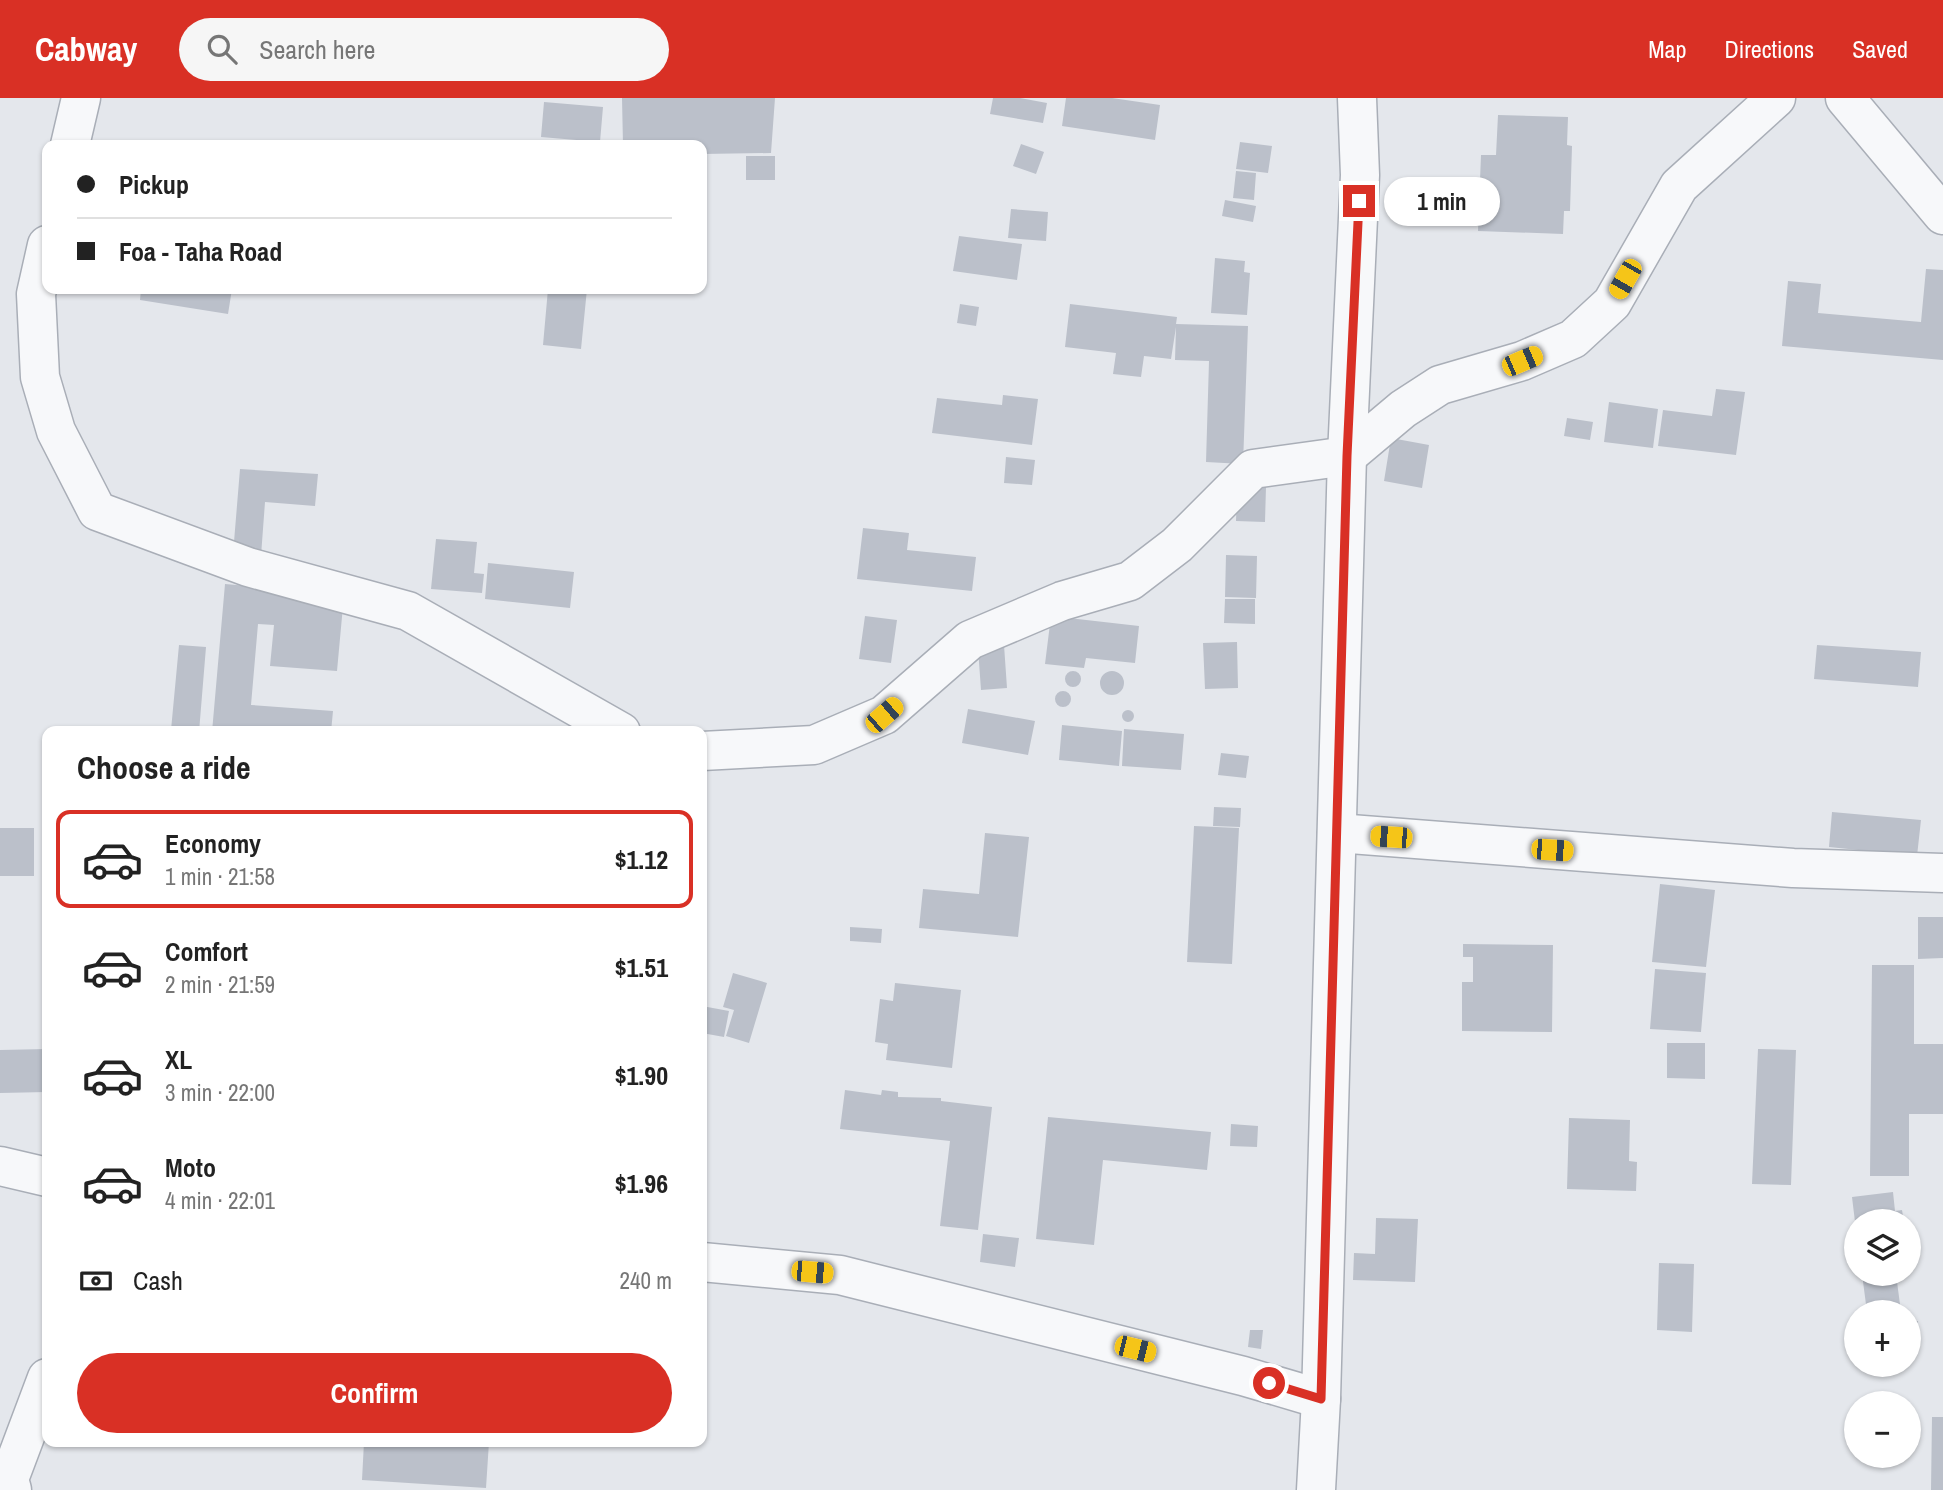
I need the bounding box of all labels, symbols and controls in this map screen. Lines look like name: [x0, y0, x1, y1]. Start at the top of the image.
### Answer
search box: [179, 18, 669, 81]
text: Cabway: [35, 27, 137, 71]
icon: search: [203, 30, 241, 68]
text: Search here: [259, 32, 375, 67]
text: Map: [1648, 33, 1686, 65]
text: Directions: [1724, 33, 1814, 65]
text: Saved: [1852, 33, 1908, 65]
text: Pickup: [119, 167, 189, 202]
callout: 1 min: [1384, 176, 1499, 226]
route end: [1343, 185, 1375, 217]
text: 1 min: [1417, 186, 1467, 217]
text: Foa - Taha Road: [119, 234, 282, 269]
car: [1606, 256, 1645, 302]
car: [1499, 343, 1546, 379]
car: [862, 693, 907, 737]
text: Choose a ride: [77, 746, 251, 789]
car: [1370, 825, 1413, 849]
text: Economy: [165, 826, 261, 861]
icon: car: [81, 828, 144, 891]
car: [1531, 838, 1574, 862]
text: $1.12: [615, 842, 668, 877]
text: 1 min · 21:58: [165, 861, 275, 892]
text: Comfort: [165, 934, 248, 969]
icon: car: [81, 936, 144, 999]
text: $1.51: [615, 950, 668, 985]
text: 2 min · 21:59: [165, 969, 275, 1000]
text: XL: [165, 1042, 192, 1077]
icon: car: [81, 1044, 144, 1107]
text: $1.90: [615, 1058, 668, 1093]
text: 3 min · 22:00: [165, 1077, 275, 1108]
text: Moto: [165, 1150, 216, 1185]
icon: car: [81, 1152, 144, 1215]
text: $1.96: [615, 1166, 668, 1201]
text: 4 min · 22:01: [165, 1185, 275, 1216]
map controls: [1844, 1209, 1921, 1468]
button: layers: [1844, 1209, 1921, 1286]
car: [791, 1260, 834, 1284]
icon: cash: [77, 1262, 115, 1300]
text: Cash: [133, 1263, 183, 1298]
text: 240 m: [620, 1265, 672, 1296]
button: +: [1844, 1300, 1921, 1377]
car: [1113, 1334, 1158, 1364]
button: Confirm: [77, 1353, 672, 1433]
route start: [1253, 1367, 1285, 1399]
button: −: [1844, 1391, 1921, 1468]

